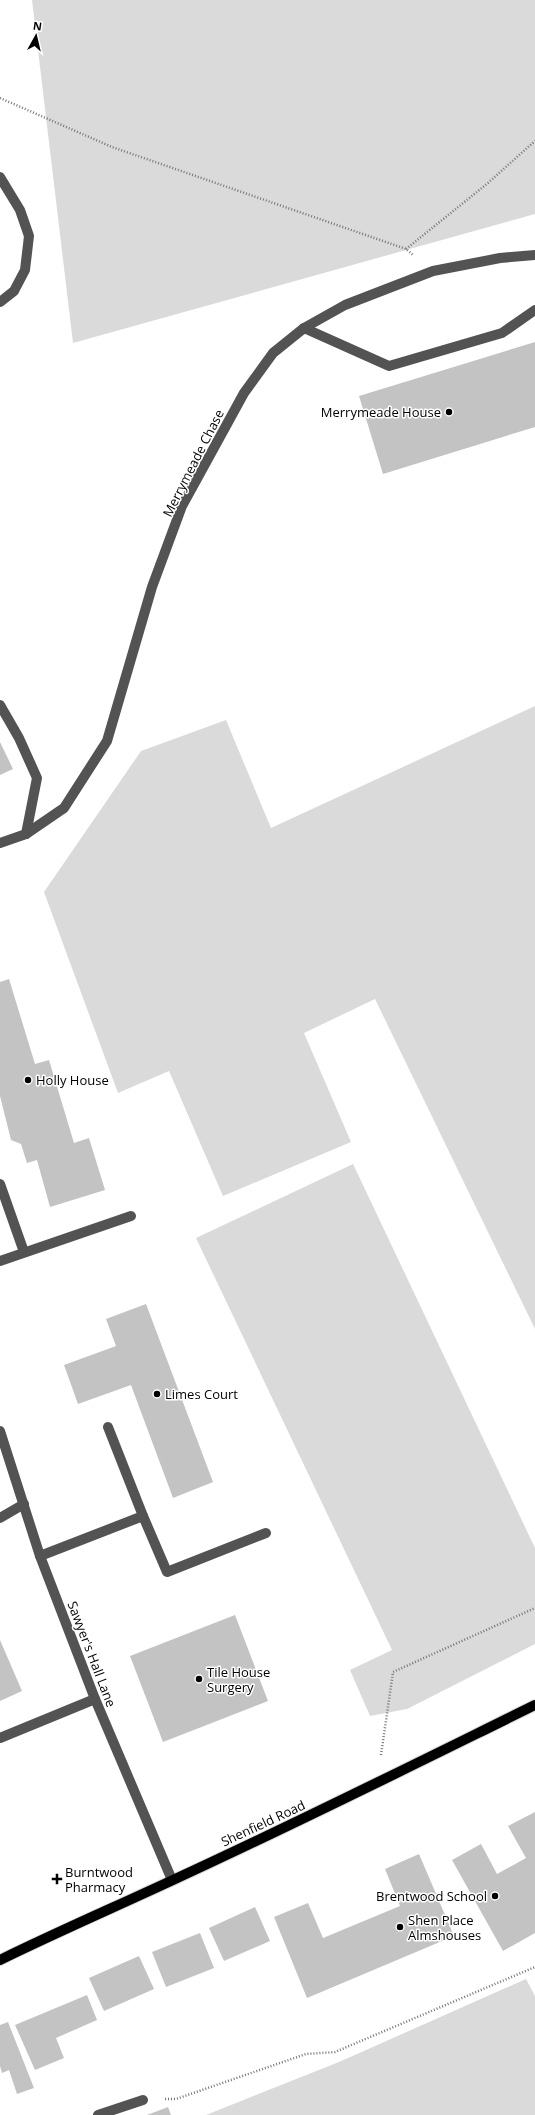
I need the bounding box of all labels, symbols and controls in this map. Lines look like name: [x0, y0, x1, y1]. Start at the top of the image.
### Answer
north arrow: [16, 16, 56, 56]
text: N: [32, 18, 43, 34]
place label: Merrymeade House: [321, 403, 441, 421]
street label: Merrymeade Chase: [158, 406, 228, 520]
marker: Merrymeade House: [444, 407, 454, 417]
place label: Holly House: [36, 1071, 109, 1089]
marker: Holly House: [23, 1075, 33, 1085]
place label: Limes Court: [165, 1385, 238, 1403]
marker: Limes Court: [152, 1389, 162, 1399]
street label: Sawyer's Hall Lane: [64, 1598, 120, 1710]
place label: Tile House Surgery: [207, 1663, 270, 1696]
marker: Tile House Surgery: [194, 1674, 204, 1684]
street label: Shenfield Road: [218, 1796, 308, 1850]
place label: Burntwood Pharmacy: [65, 1863, 133, 1896]
marker: Burntwood Pharmacy: [52, 1874, 62, 1884]
place label: Brentwood School: [376, 1887, 487, 1905]
marker: Brentwood School: [490, 1891, 500, 1901]
place label: Shen Place Almshouses: [408, 1911, 481, 1944]
marker: Shen Place Almshouses: [395, 1922, 405, 1932]

